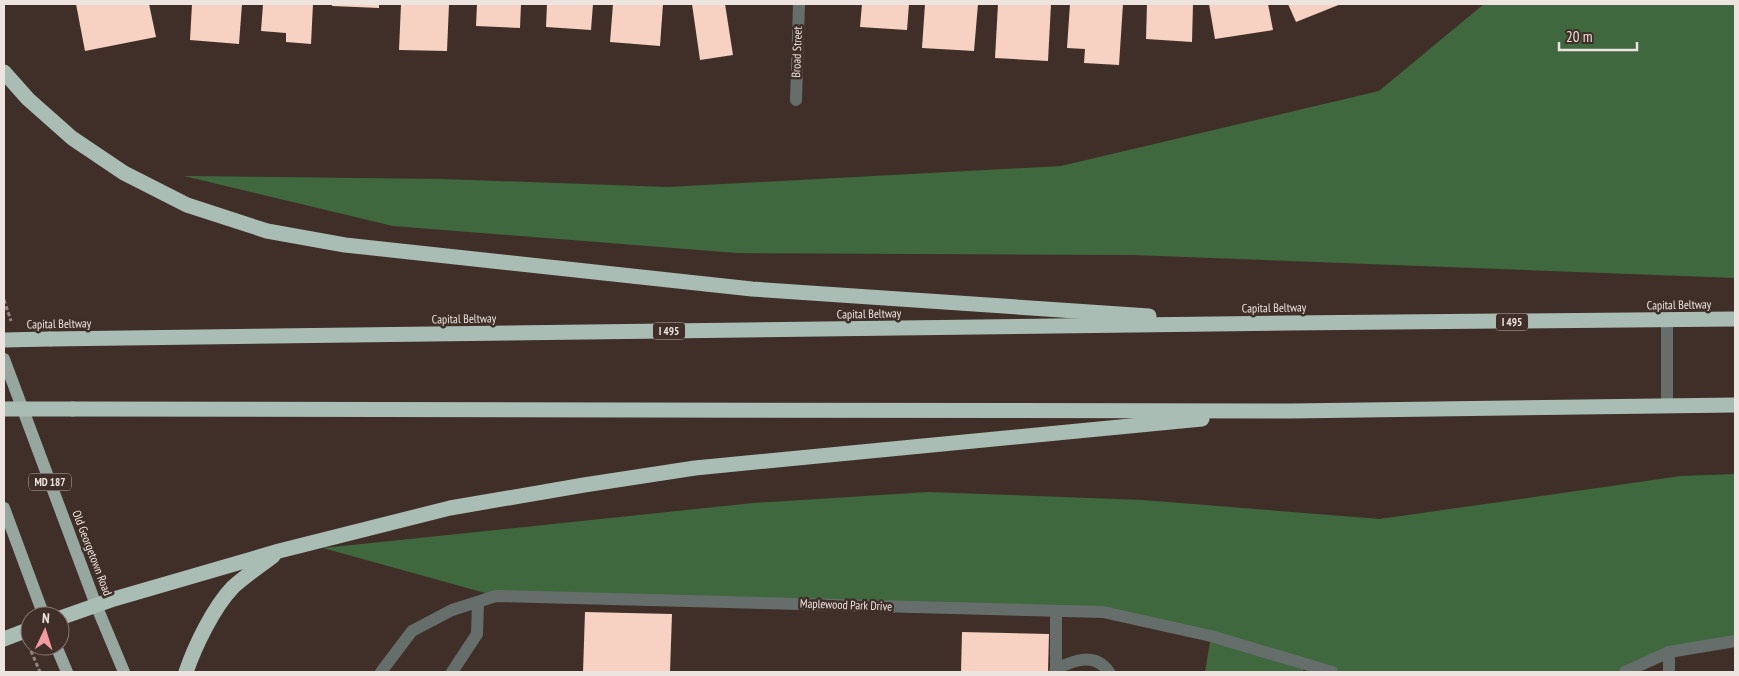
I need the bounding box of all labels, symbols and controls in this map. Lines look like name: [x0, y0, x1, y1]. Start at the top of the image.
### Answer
scale bar: [1559, 20, 1636, 52]
street label: Broad Street: [788, 25, 805, 78]
text: 20 m: [1566, 27, 1592, 46]
street label: Capital Beltway: [1647, 296, 1712, 313]
street label: Capital Beltway: [1242, 299, 1307, 316]
street label: Capital Beltway: [837, 305, 902, 322]
street label: Capital Beltway: [432, 310, 497, 327]
road number: I 495: [1496, 314, 1528, 331]
street label: Capital Beltway: [27, 315, 92, 332]
road number: I 495: [653, 322, 685, 340]
road number: MD 187: [29, 474, 71, 491]
street label: Old Georgetown Road: [69, 508, 116, 598]
street label: Maplewood Park Drive: [800, 595, 892, 614]
north arrow: [20, 606, 70, 656]
text: N: [42, 609, 50, 627]

